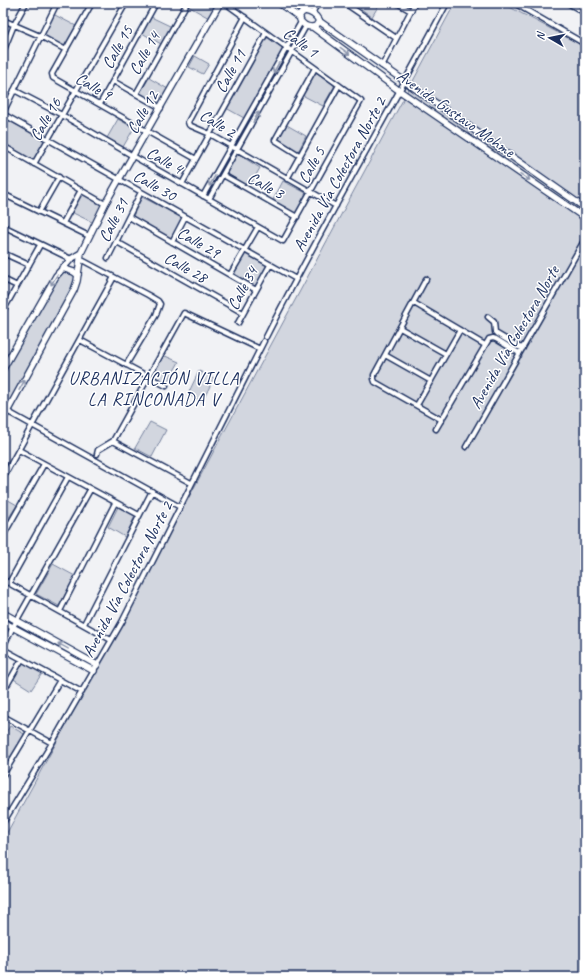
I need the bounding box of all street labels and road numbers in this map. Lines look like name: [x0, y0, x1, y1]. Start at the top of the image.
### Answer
street label: Calle 15: [97, 21, 138, 73]
street label: Calle 1: [279, 23, 324, 63]
street label: Calle 14: [124, 26, 166, 79]
street label: Calle 11: [210, 45, 251, 97]
street label: Avenida Gustavo Mohme: [393, 65, 520, 163]
street label: Calle 9: [72, 68, 117, 106]
street label: Calle 12: [122, 86, 164, 137]
street label: Avenida Vía Colectora Norte 2: [288, 92, 391, 255]
street label: Calle 16: [25, 93, 67, 144]
street label: Calle 2: [196, 104, 241, 143]
street label: Calle 4: [143, 142, 189, 180]
street label: Calle 5: [293, 142, 331, 187]
street label: Calle 30: [129, 165, 181, 206]
street label: Calle 3: [244, 167, 289, 205]
street label: Calle 31: [94, 194, 134, 246]
street label: Calle 29: [174, 222, 225, 264]
street label: Calle 28: [160, 247, 213, 289]
street label: Calle 34: [222, 261, 264, 314]
street label: Avenida Vía Colectora Norte: [465, 261, 565, 413]
street label: Avenida Vía Colectora Norte 2: [77, 497, 178, 661]

